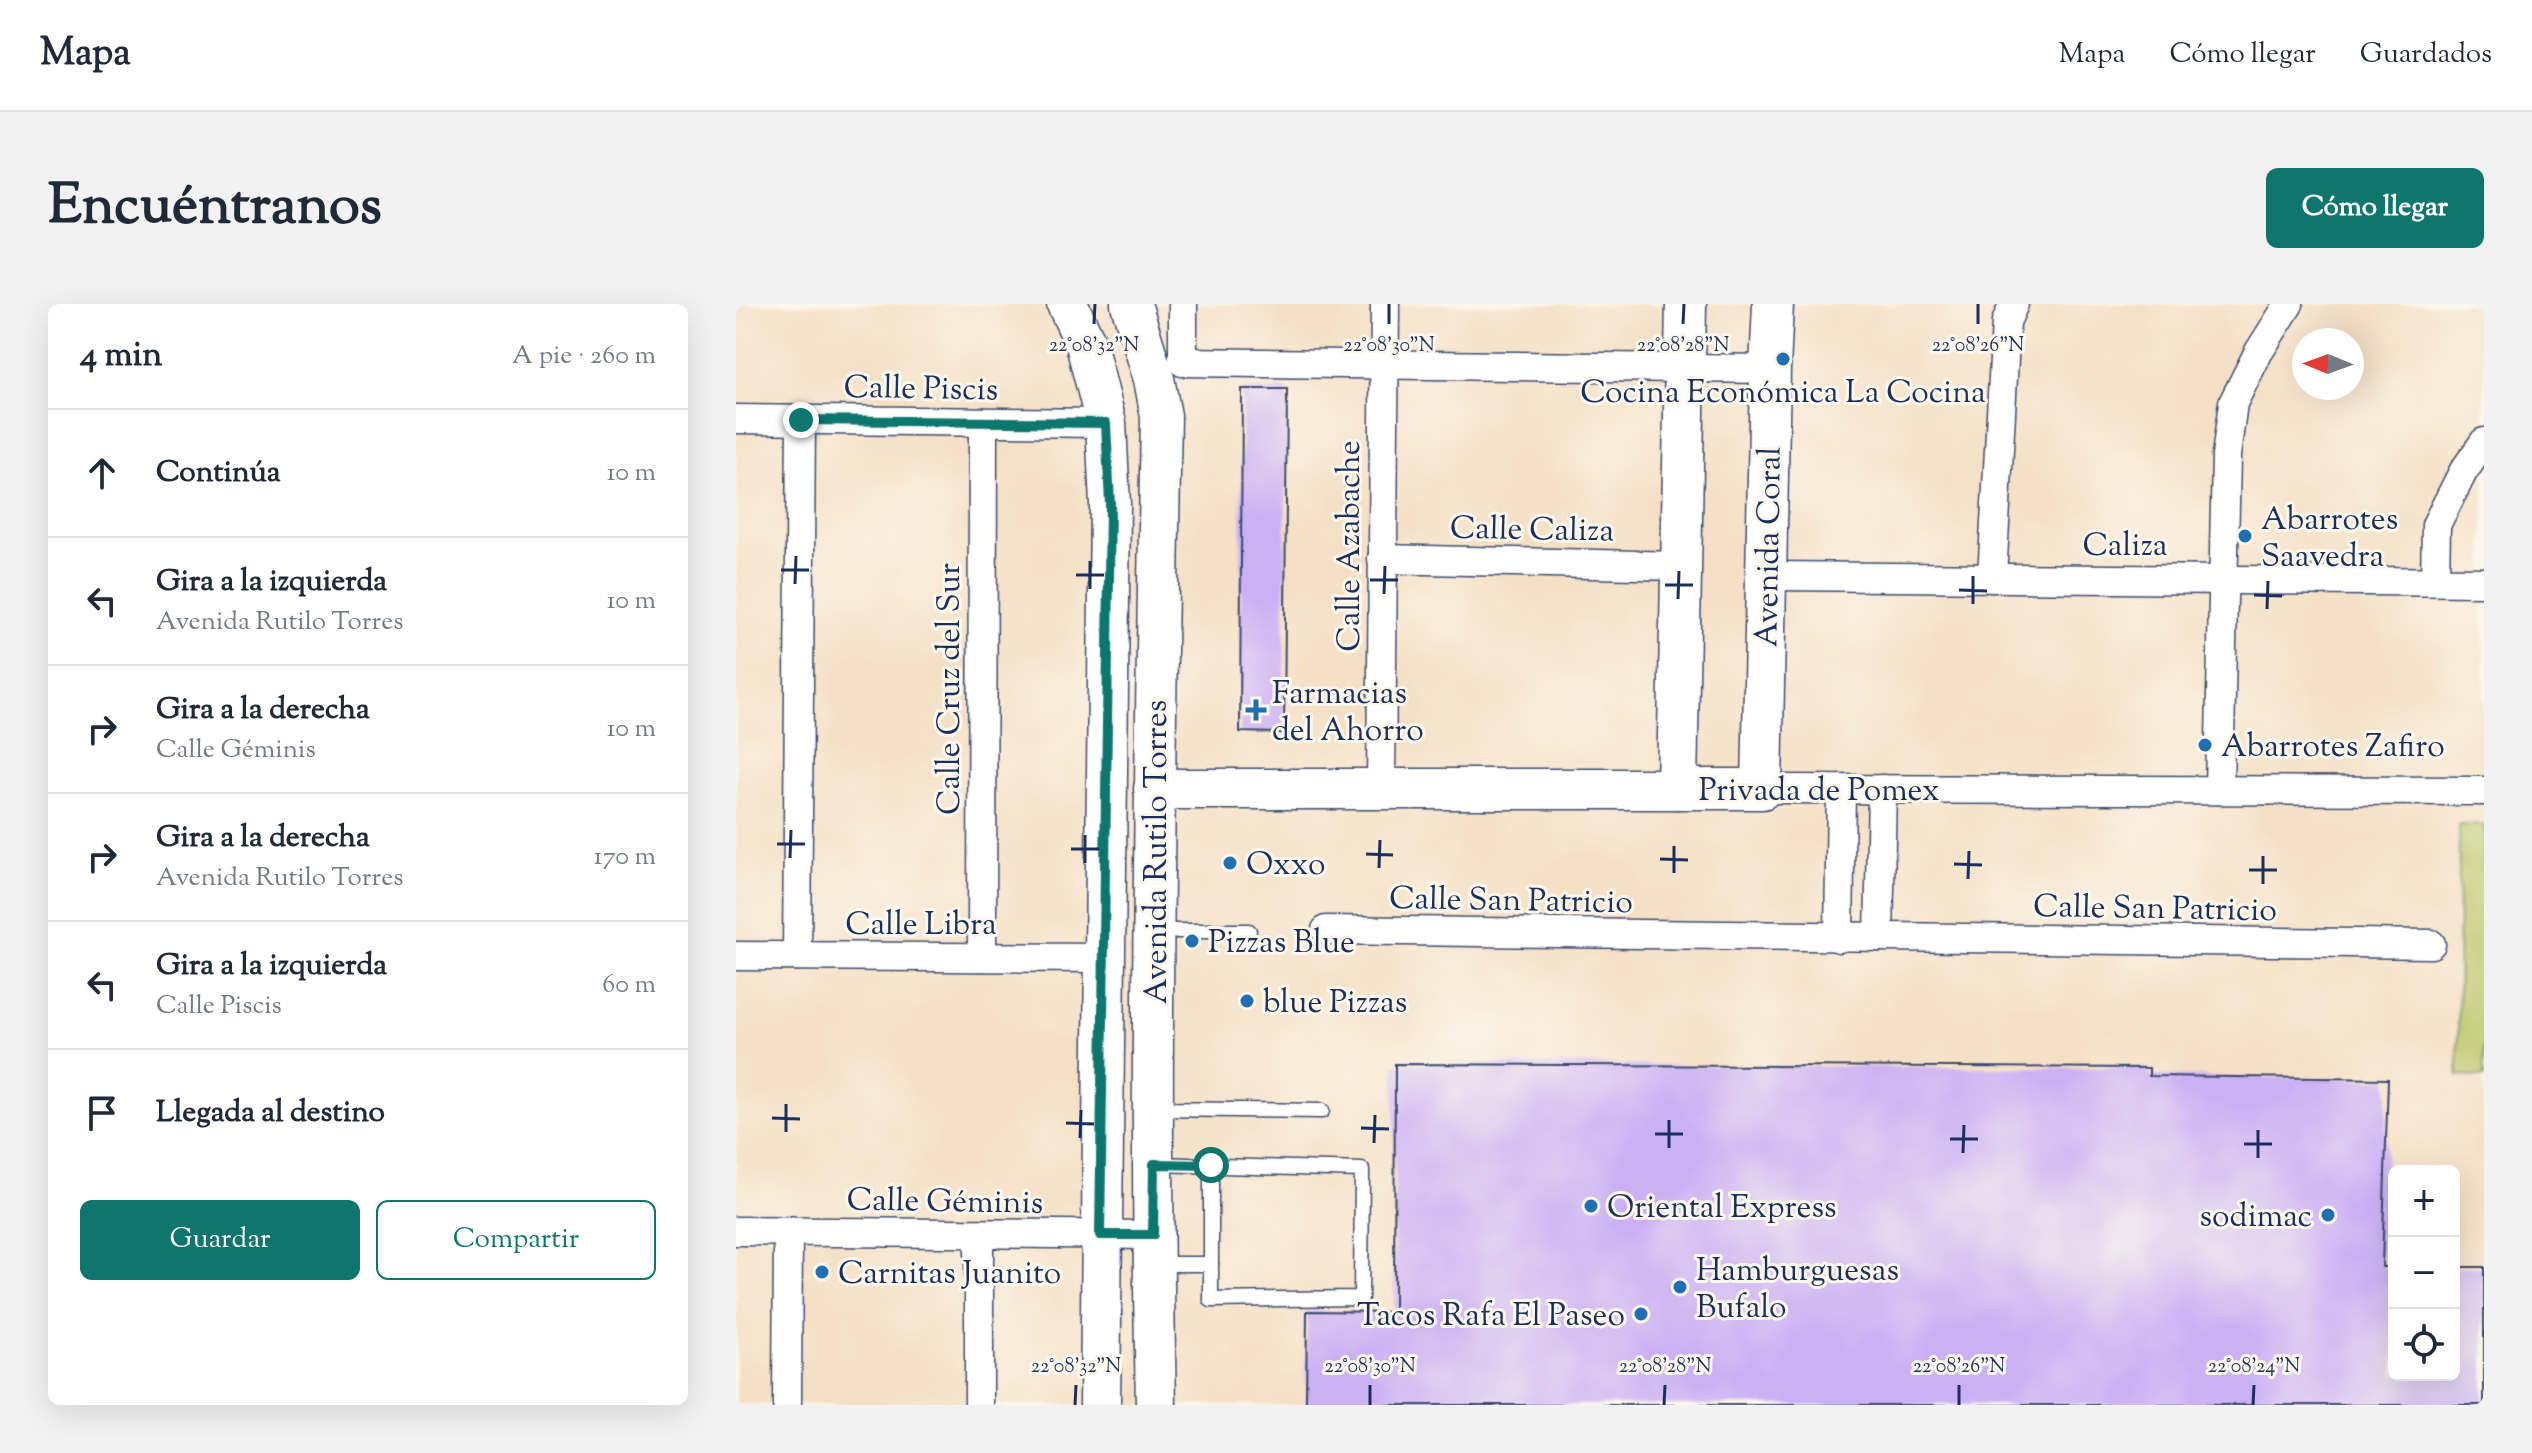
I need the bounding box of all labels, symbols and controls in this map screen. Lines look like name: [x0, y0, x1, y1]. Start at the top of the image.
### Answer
text: Mapa: [40, 28, 131, 82]
text: Mapa: [2059, 35, 2125, 75]
text: Cómo llegar: [2169, 35, 2316, 75]
text: Guardados: [2360, 35, 2492, 75]
text: Encuéntranos: [48, 168, 382, 249]
button: Cómo llegar: [2266, 168, 2484, 248]
north arrow: [2292, 328, 2364, 400]
text: 4 min: [80, 332, 162, 381]
text: 22°08'32"N: [1049, 332, 1139, 361]
text: 22°08'30"N: [1343, 332, 1435, 361]
text: 22°08'28"N: [1637, 332, 1729, 361]
text: 22°08'26"N: [1932, 332, 2024, 361]
text: A pie · 260 m: [512, 338, 656, 375]
marker: Cocina Económica La Cocina: [1774, 350, 1792, 368]
street label: Calle Piscis: [843, 366, 999, 414]
place label: Cocina Económica La Cocina: [1580, 371, 1986, 417]
route end: [783, 402, 819, 438]
street label: Calle Azabache: [1328, 440, 1374, 652]
street label: Avenida Coral: [1745, 446, 1795, 648]
icon: ahead: [80, 451, 124, 495]
text: Continúa: [156, 452, 281, 495]
text: 10 m: [607, 455, 656, 492]
place label: Abarrotes Saavedra: [2261, 498, 2398, 581]
street label: Calle Caliza: [1449, 507, 1615, 555]
street label: Caliza: [2083, 524, 2168, 570]
marker: Abarrotes Saavedra: [2236, 527, 2254, 545]
text: Gira a la izquierda: [156, 561, 387, 604]
street label: Calle Cruz del Sur: [928, 563, 974, 815]
icon: left: [80, 579, 124, 623]
text: 10 m: [607, 583, 656, 620]
text: Avenida Rutilo Torres: [156, 604, 403, 641]
place label: Farmacias del Ahorro: [1272, 672, 1424, 755]
text: Gira a la derecha: [156, 689, 370, 732]
street label: Avenida Rutilo Torres: [1135, 700, 1181, 1004]
marker: Farmacias del Ahorro: [1247, 701, 1265, 719]
icon: right: [80, 707, 124, 751]
text: 10 m: [607, 711, 656, 748]
place label: Abarrotes Zafiro: [2221, 725, 2445, 771]
text: Calle Géminis: [156, 732, 316, 769]
marker: Abarrotes Zafiro: [2196, 736, 2214, 754]
street label: Privada de Pomex: [1698, 769, 1940, 815]
text: Gira a la derecha: [156, 817, 370, 860]
icon: right: [80, 835, 124, 879]
text: 170 m: [594, 839, 656, 876]
place label: Oxxo: [1246, 843, 1325, 889]
marker: Oxxo: [1221, 854, 1239, 872]
text: Avenida Rutilo Torres: [156, 860, 403, 897]
street label: Calle San Patricio: [1389, 877, 1633, 927]
street label: Calle San Patricio: [2033, 885, 2277, 935]
street label: Calle Libra: [845, 903, 997, 949]
place label: Pizzas Blue: [1208, 921, 1355, 967]
marker: Pizzas Blue: [1183, 932, 1201, 950]
text: Gira a la izquierda: [156, 945, 387, 988]
icon: left: [80, 963, 124, 1007]
text: 60 m: [602, 967, 656, 1004]
place label: blue Pizzas: [1263, 981, 1407, 1027]
text: Calle Piscis: [156, 988, 282, 1025]
marker: blue Pizzas: [1238, 992, 1256, 1010]
icon: arrive: [80, 1091, 124, 1135]
text: Llegada al destino: [156, 1092, 385, 1135]
route start: [1193, 1147, 1229, 1183]
map controls: [2388, 1165, 2460, 1381]
button: +: [2388, 1165, 2460, 1237]
street label: Calle Géminis: [846, 1178, 1044, 1228]
place label: Oriental Express: [1607, 1186, 1837, 1232]
place label: sodimac: [2200, 1195, 2312, 1241]
marker: Oriental Express: [1582, 1197, 1600, 1215]
button: Guardar: [80, 1200, 360, 1280]
button: Compartir: [376, 1200, 656, 1280]
marker: sodimac: [2319, 1206, 2337, 1224]
button: −: [2388, 1237, 2460, 1309]
place label: Hamburguesas Bufalo: [1696, 1249, 1899, 1332]
place label: Carnitas Juanito: [838, 1252, 1061, 1298]
marker: Carnitas Juanito: [813, 1263, 831, 1281]
marker: Hamburguesas Bufalo: [1671, 1278, 1689, 1296]
place label: Tacos Rafa El Paseo: [1357, 1294, 1625, 1340]
marker: Tacos Rafa El Paseo: [1632, 1305, 1650, 1323]
button: locate: [2388, 1309, 2460, 1381]
text: 22°08'32"N: [1031, 1353, 1121, 1382]
text: 22°08'30"N: [1324, 1353, 1416, 1382]
text: 22°08'28"N: [1619, 1353, 1711, 1382]
text: 22°08'26"N: [1913, 1353, 2005, 1382]
text: 22°08'24"N: [2208, 1353, 2300, 1382]

